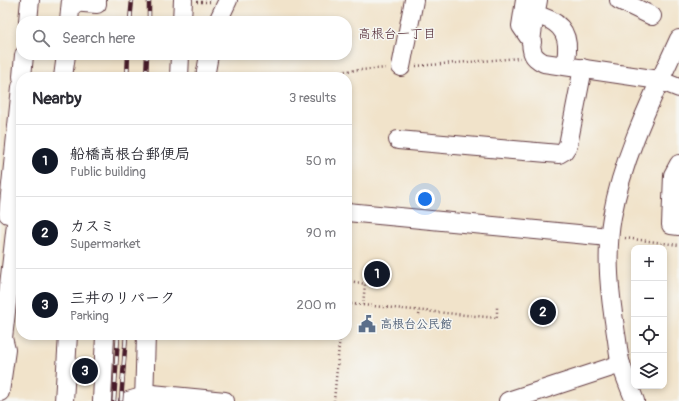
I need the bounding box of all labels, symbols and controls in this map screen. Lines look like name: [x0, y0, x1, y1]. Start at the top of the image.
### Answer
search box: [16, 16, 352, 60]
district label: 高根台一丁目: [358, 26, 436, 42]
icon: search: [30, 27, 52, 49]
text: Search here: [62, 29, 135, 48]
text: Nearby: [32, 88, 81, 109]
text: 3 results: [289, 90, 336, 106]
text: 船橋高根台郵便局: [70, 145, 190, 164]
text: 1: [42, 153, 48, 169]
text: 50 m: [306, 153, 336, 169]
text: Public building: [70, 164, 146, 180]
your location: [415, 189, 435, 209]
text: カスミ: [70, 217, 115, 236]
text: 2: [41, 225, 49, 241]
text: 90 m: [306, 225, 336, 241]
text: Supermarket: [70, 236, 141, 252]
map controls: [631, 245, 667, 389]
button: +: [631, 245, 667, 281]
pin: 1: [364, 259, 390, 289]
button: −: [631, 281, 667, 317]
text: 三井のリパーク: [70, 289, 175, 308]
text: 3: [41, 297, 49, 313]
text: 200 m: [297, 297, 336, 313]
pin: 2: [530, 297, 556, 327]
text: Parking: [70, 308, 109, 324]
public building icon: 高根台公民館: [357, 314, 377, 334]
place label: 高根台公民館: [380, 317, 452, 332]
button: locate: [631, 317, 667, 353]
button: layers: [631, 353, 667, 389]
pin: 3: [72, 356, 98, 386]

